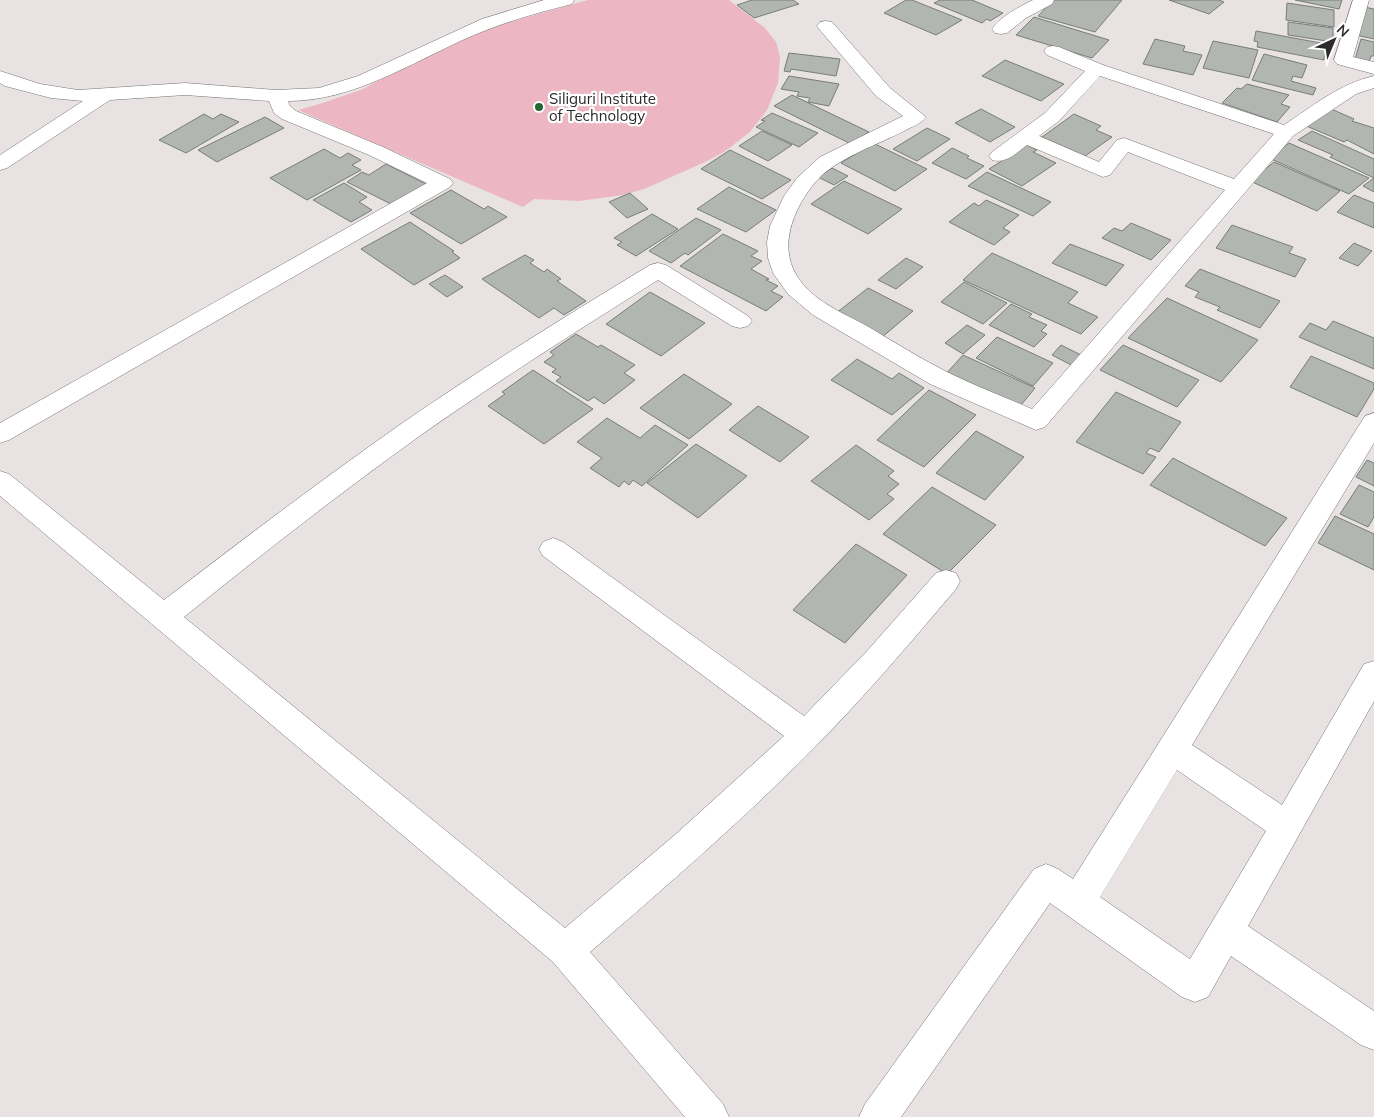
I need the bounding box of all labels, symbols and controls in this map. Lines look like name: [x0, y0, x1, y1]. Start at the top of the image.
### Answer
north arrow: [1309, 15, 1359, 65]
text: N: [1333, 21, 1353, 41]
place label: Siliguri Institute of Technology: [549, 89, 656, 125]
marker: Siliguri Institute of Technology: [533, 101, 545, 113]

